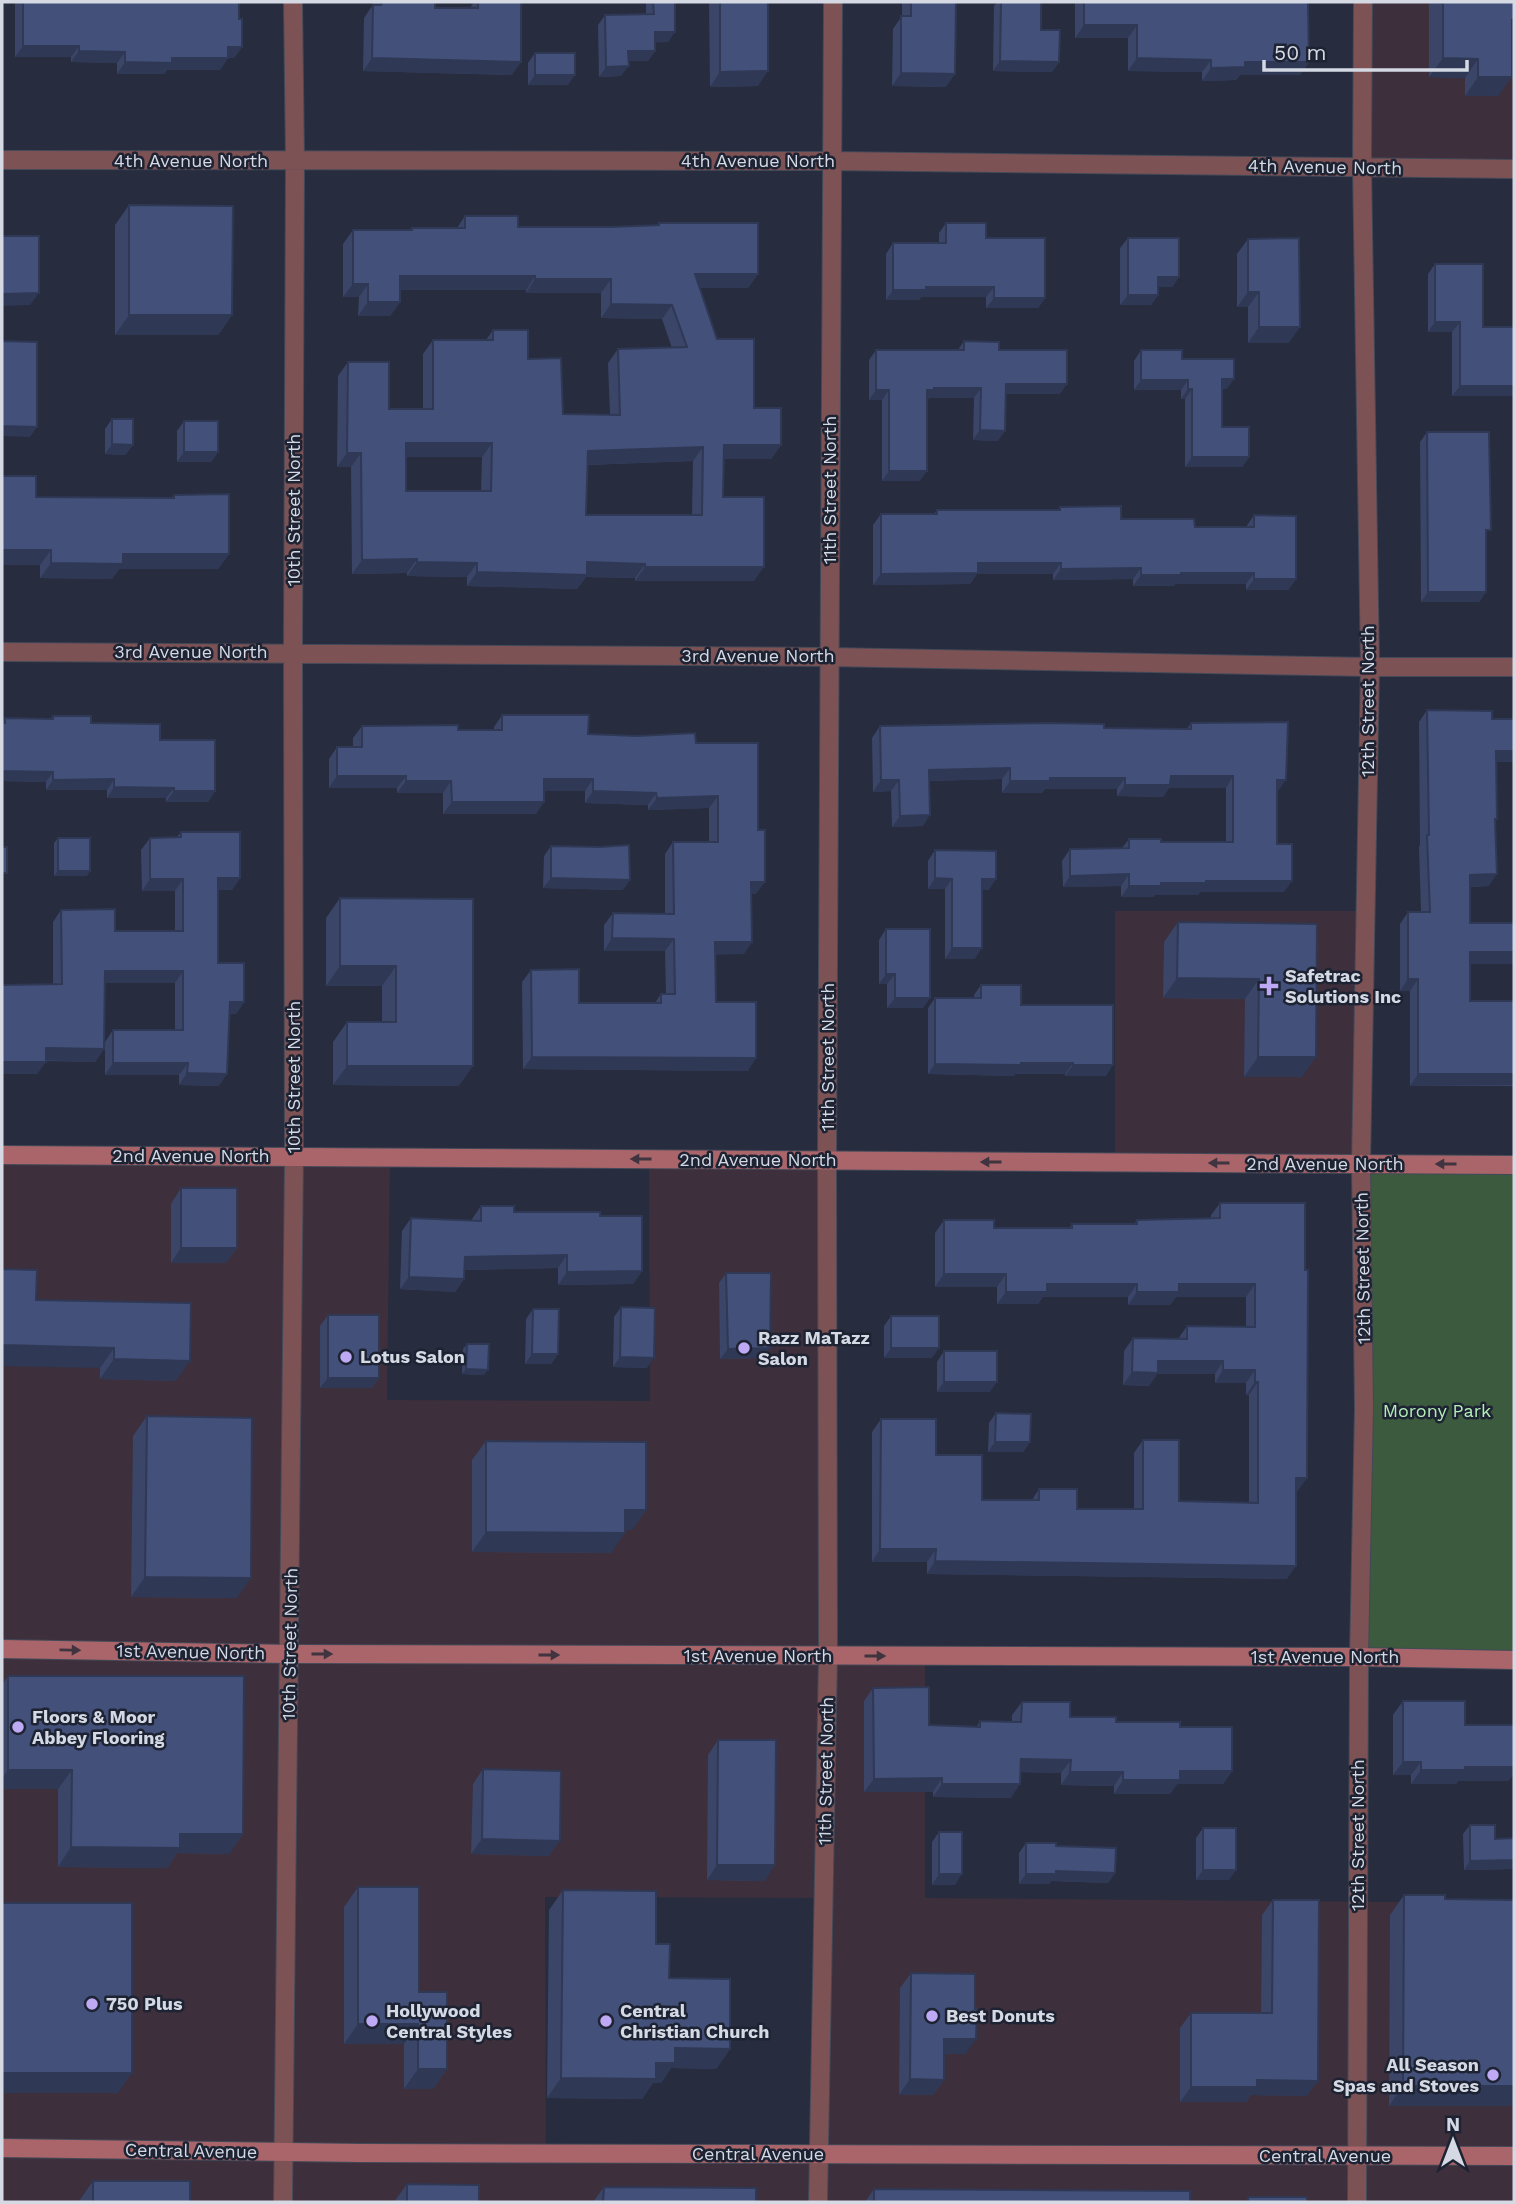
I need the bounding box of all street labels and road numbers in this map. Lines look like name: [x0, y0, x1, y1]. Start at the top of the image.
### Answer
street label: 4th Avenue North: [114, 150, 268, 171]
street label: 4th Avenue North: [681, 150, 835, 171]
street label: 4th Avenue North: [1248, 155, 1402, 178]
street label: 11th Street North: [819, 416, 840, 564]
street label: 10th Street North: [283, 434, 304, 586]
street label: 12th Street North: [1357, 625, 1378, 777]
street label: 3rd Avenue North: [114, 641, 268, 662]
street label: 3rd Avenue North: [681, 645, 835, 666]
street label: 11th Street North: [817, 983, 838, 1131]
street label: 10th Street North: [283, 1001, 304, 1153]
street label: 2nd Avenue North: [112, 1145, 270, 1166]
street label: 2nd Avenue North: [679, 1149, 837, 1170]
street label: 2nd Avenue North: [1246, 1153, 1404, 1174]
street label: 12th Street North: [1351, 1192, 1374, 1344]
street label: 10th Street North: [278, 1567, 301, 1721]
street label: 1st Avenue North: [117, 1640, 266, 1663]
street label: 1st Avenue North: [684, 1645, 832, 1666]
street label: 1st Avenue North: [1251, 1646, 1399, 1667]
street label: 11th Street North: [814, 1697, 837, 1845]
street label: 12th Street North: [1347, 1759, 1368, 1911]
street label: Central Avenue: [125, 2139, 257, 2162]
street label: Central Avenue: [692, 2143, 824, 2164]
street label: Central Avenue: [1259, 2145, 1391, 2166]

